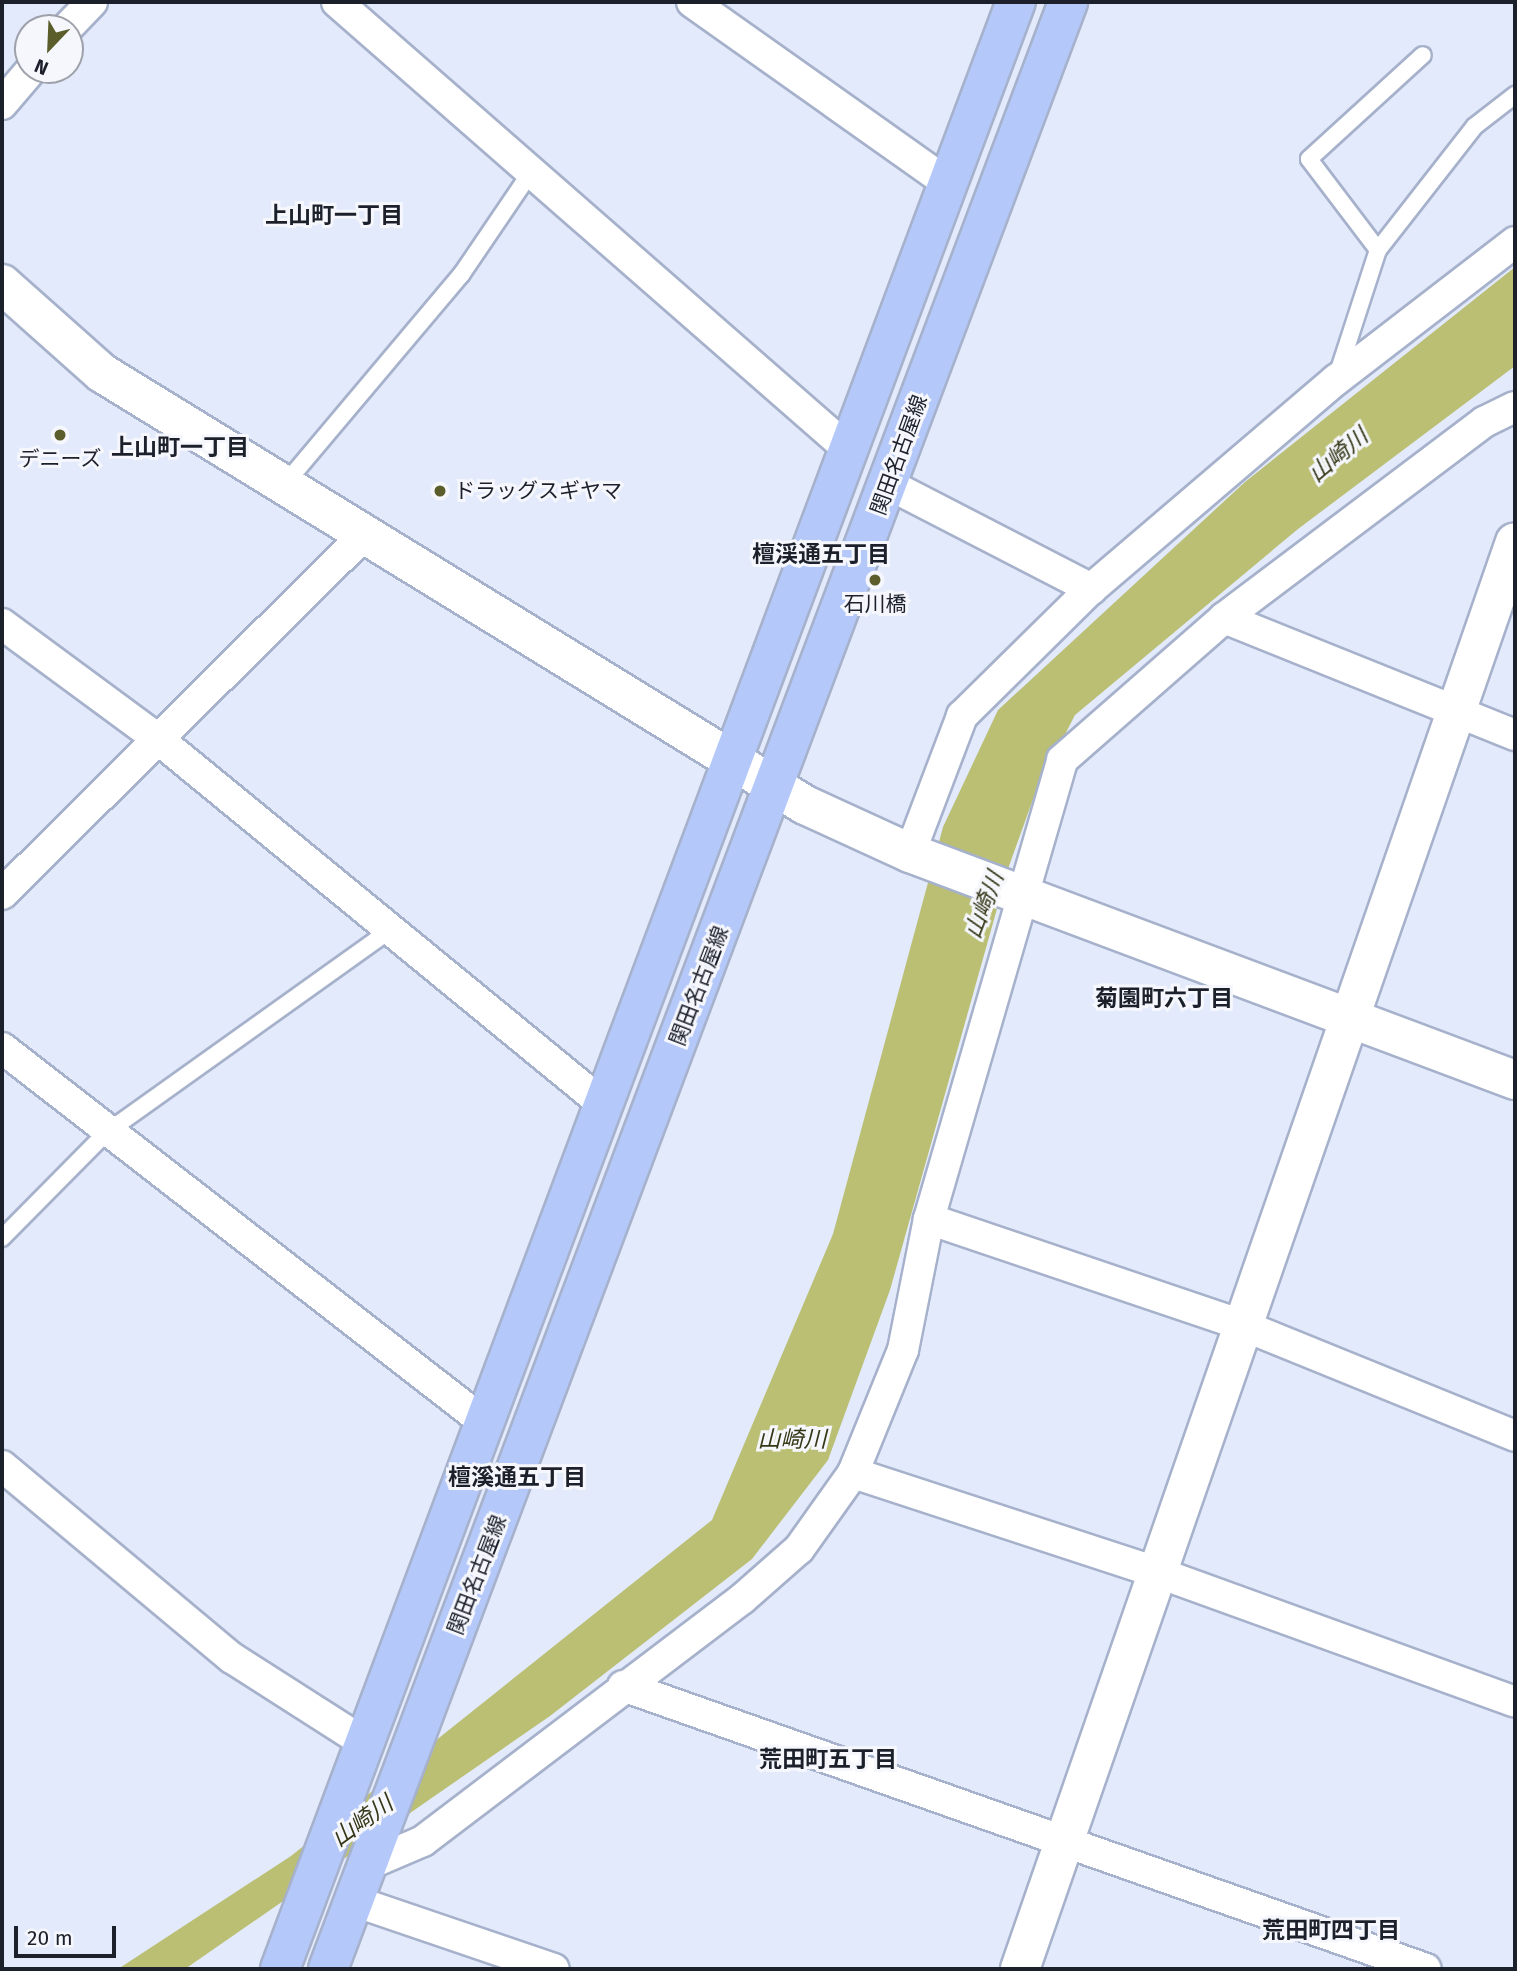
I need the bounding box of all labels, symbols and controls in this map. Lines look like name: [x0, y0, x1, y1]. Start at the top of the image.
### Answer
north arrow: [14, 14, 84, 84]
text: N: [31, 54, 52, 80]
district label: 上山町一丁目: [265, 201, 403, 229]
street label: 関田名古屋線: [866, 391, 932, 519]
water label: 山崎川: [1303, 422, 1373, 488]
marker: デニーズ: [52, 427, 68, 443]
district label: 上山町一丁目: [111, 433, 249, 461]
place label: デニーズ: [18, 446, 102, 472]
place label: ドラッグスギヤマ: [454, 478, 622, 504]
marker: ドラッグスギヤマ: [432, 483, 448, 499]
district label: 檀渓通五丁目: [752, 540, 890, 568]
marker: 石川橋: [867, 572, 883, 588]
place label: 石川橋: [844, 591, 906, 617]
water label: 山崎川: [959, 868, 1009, 942]
street label: 関田名古屋線: [665, 923, 733, 1049]
district label: 菊園町六丁目: [1095, 984, 1233, 1012]
water label: 山崎川: [758, 1425, 826, 1453]
district label: 檀溪通五丁目: [448, 1463, 586, 1491]
street label: 関田名古屋線: [443, 1512, 511, 1638]
district label: 荒田町五丁目: [759, 1745, 897, 1773]
water label: 山崎川: [326, 1790, 398, 1852]
scale bar: [18, 1912, 119, 1956]
district label: 荒田町四丁目: [1262, 1916, 1400, 1944]
text: 20 m: [27, 1925, 73, 1951]

